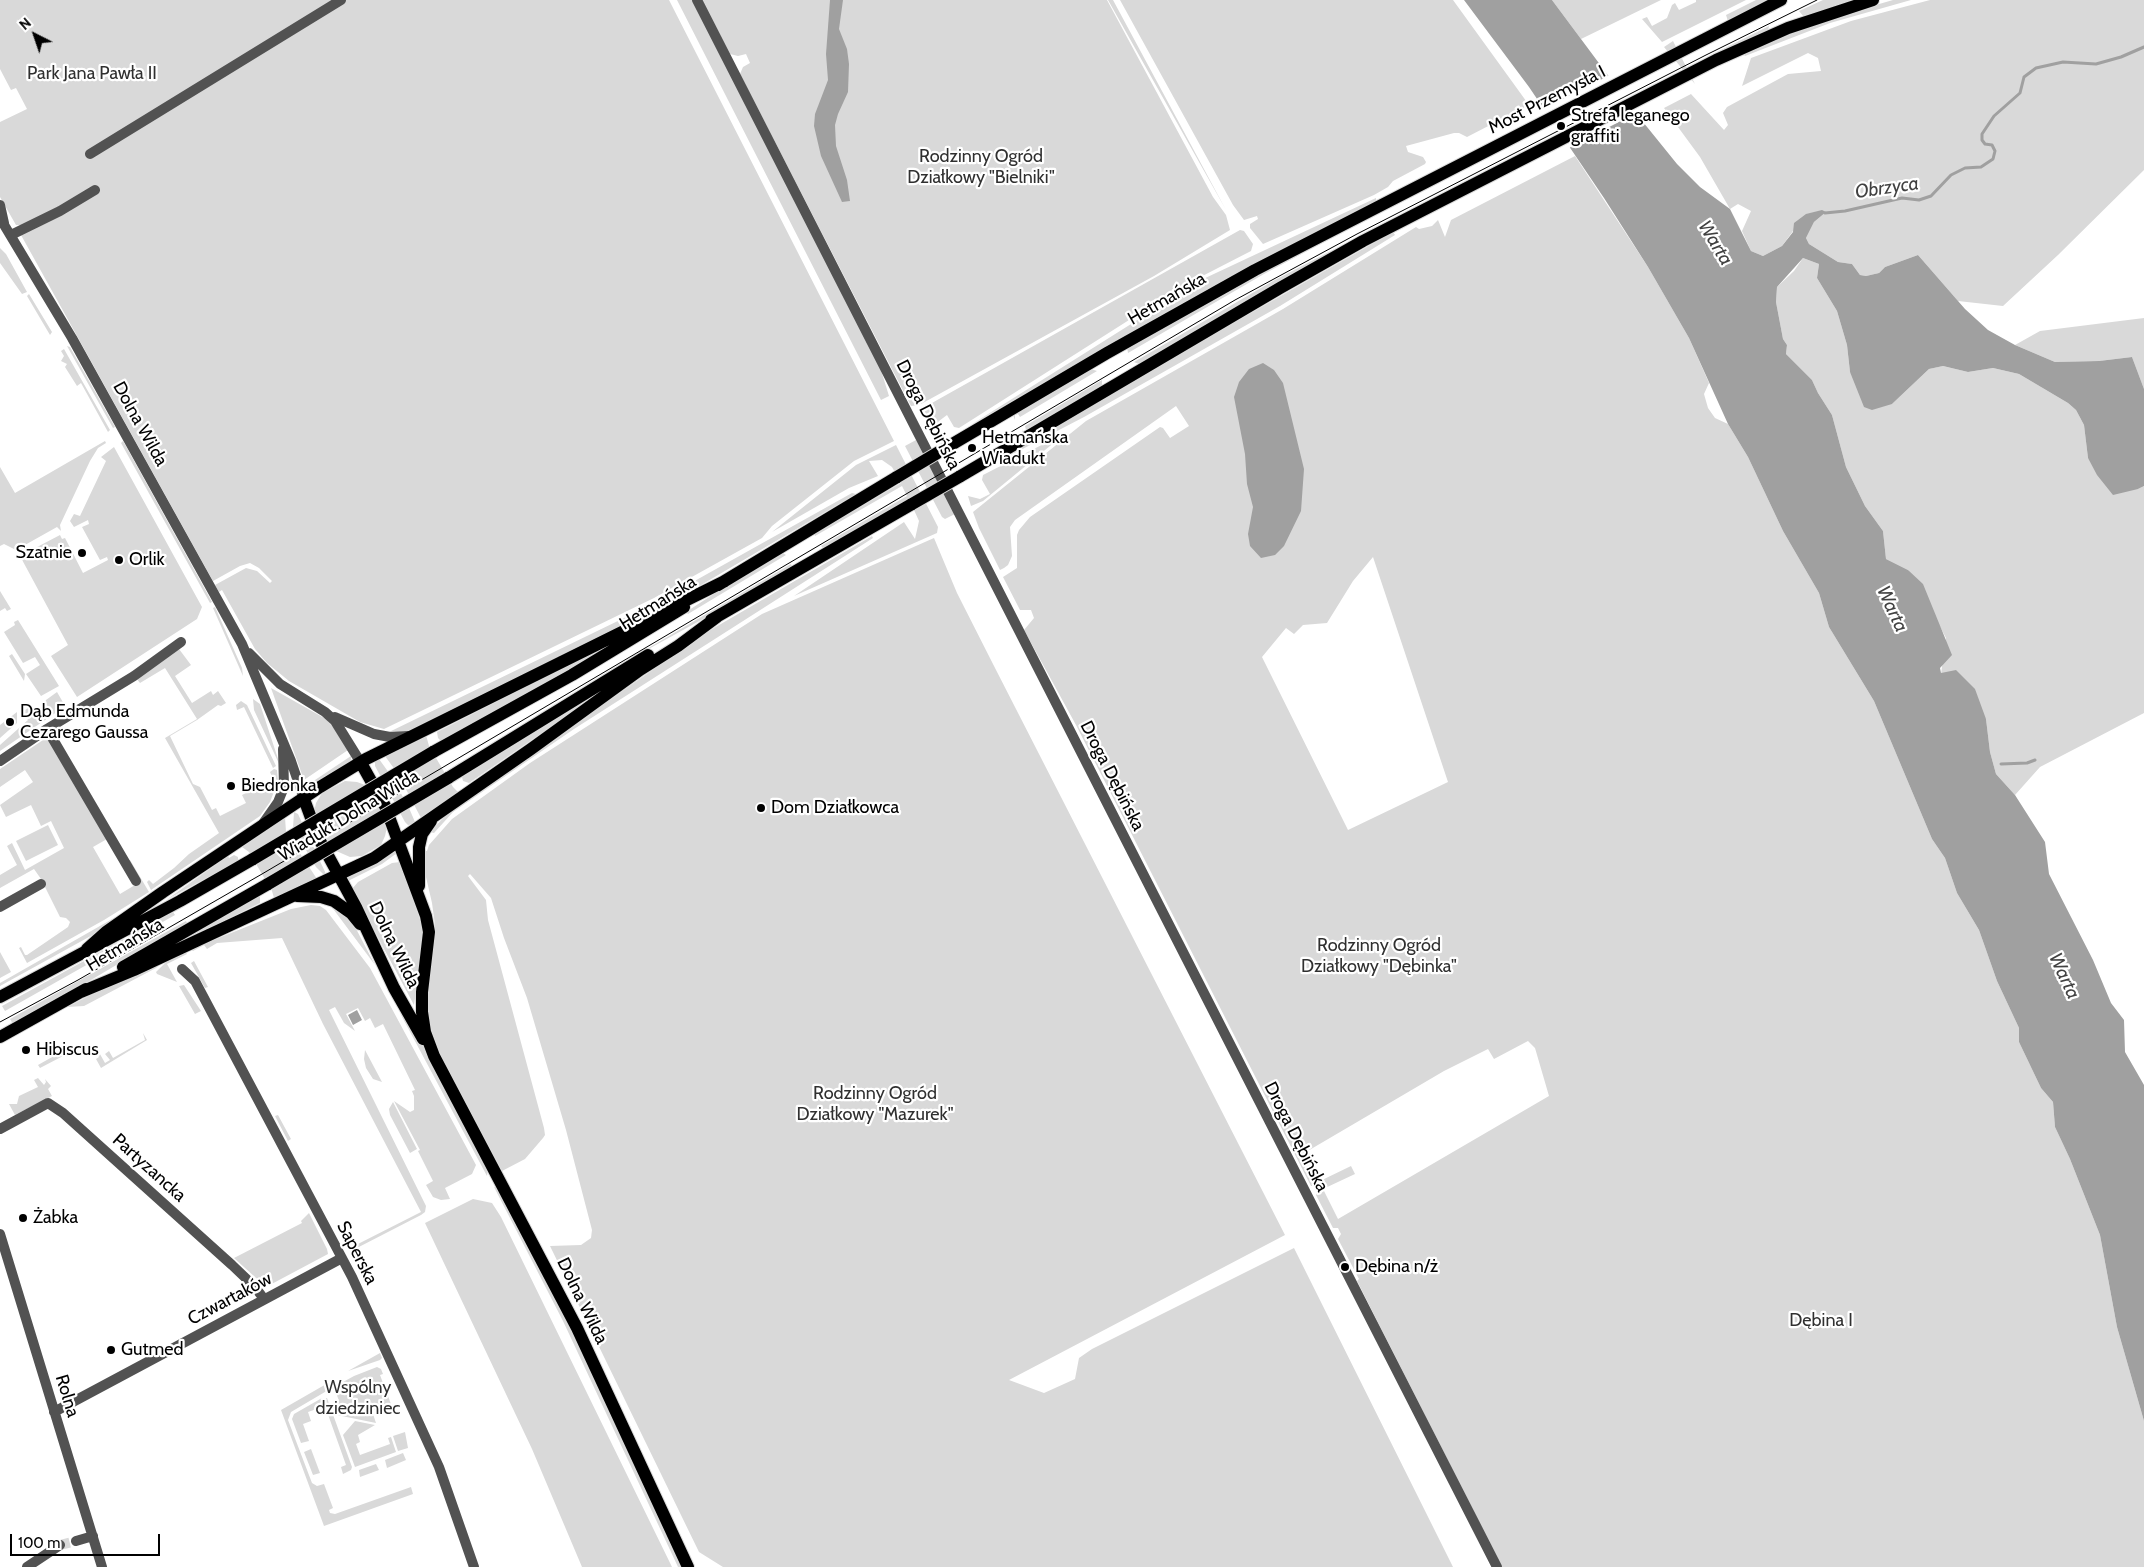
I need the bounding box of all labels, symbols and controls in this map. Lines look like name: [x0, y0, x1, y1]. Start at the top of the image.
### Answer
north arrow: [10, 10, 60, 60]
text: N: [16, 14, 35, 34]
street label: Most Przemysła I: [1485, 61, 1609, 139]
park label: Park Jana Pawła II: [27, 63, 157, 85]
place label: Strefa leganego graffiti: [1571, 105, 1690, 148]
marker: Strefa leganego graffiti: [1555, 120, 1567, 132]
park label: Rodzinny Ogród Działkowy "Bielniki": [907, 146, 1055, 188]
water label: Obrzyca: [1854, 172, 1920, 204]
water label: Warta: [1693, 216, 1737, 270]
street label: Hetmańska: [1124, 268, 1210, 330]
street label: Droga Dębińska: [891, 357, 965, 473]
street label: Dolna Wilda: [108, 378, 172, 470]
place label: Hetmańska Wiadukt: [982, 427, 1068, 469]
marker: Hetmańska Wiadukt: [966, 442, 978, 454]
place label: Szatnie: [16, 542, 72, 564]
marker: Szatnie: [76, 547, 88, 559]
place label: Orlik: [129, 549, 165, 571]
marker: Orlik: [113, 554, 125, 566]
street label: Hetmańska: [616, 571, 700, 635]
water label: Warta: [1871, 582, 1913, 636]
place label: Dąb Edmunda Cezarego Gaussa: [20, 701, 148, 744]
marker: Dąb Edmunda Cezarego Gaussa: [4, 716, 16, 728]
street label: Droga Dębińska: [1075, 718, 1149, 834]
street label: Wiadukt Dolna Wilda: [275, 765, 423, 867]
place label: Biedronka: [241, 775, 317, 797]
marker: Biedronka: [225, 780, 237, 792]
place label: Dom Działkowca: [771, 797, 899, 819]
marker: Dom Działkowca: [755, 802, 767, 814]
street label: Dolna Wilda: [364, 898, 424, 992]
street label: Hetmańska: [82, 914, 168, 976]
park label: Rodzinny Ogród Działkowy "Dębinka": [1301, 935, 1457, 978]
water label: Warta: [2043, 949, 2085, 1003]
place label: Hibiscus: [36, 1039, 99, 1061]
marker: Hibiscus: [20, 1044, 32, 1056]
street label: Droga Dębińska: [1259, 1079, 1333, 1195]
park label: Rodzinny Ogród Działkowy "Mazurek": [797, 1083, 953, 1126]
street label: Partyzancka: [108, 1129, 190, 1207]
place label: Żabka: [33, 1207, 78, 1229]
marker: Żabka: [17, 1212, 29, 1224]
street label: Saperska: [332, 1218, 382, 1288]
street label: Dolna Wilda: [552, 1254, 612, 1348]
place label: Dębina n/ż: [1355, 1256, 1438, 1278]
marker: Dębina n/ż: [1339, 1261, 1351, 1273]
street label: Czwartaków: [184, 1268, 276, 1330]
park label: Dębina I: [1789, 1310, 1853, 1332]
place label: Gutmed: [121, 1339, 183, 1361]
marker: Gutmed: [105, 1344, 117, 1356]
street label: Rolna: [50, 1372, 84, 1420]
park label: Wspólny dziedziniec: [315, 1377, 401, 1420]
scale bar: [12, 1524, 162, 1556]
text: 100 m: [18, 1534, 60, 1552]

